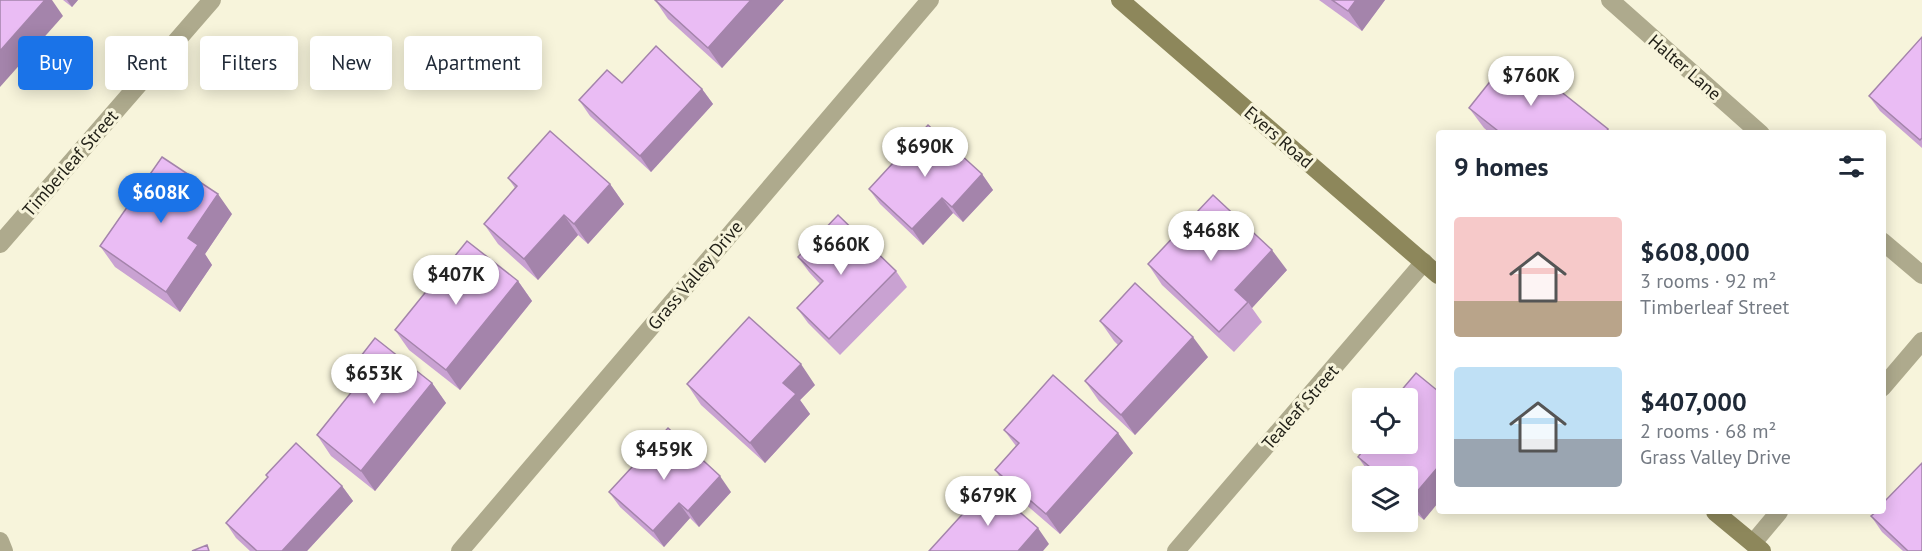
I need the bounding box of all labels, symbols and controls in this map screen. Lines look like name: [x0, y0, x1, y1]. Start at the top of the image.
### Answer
street label: Halter Lane: [1644, 29, 1726, 105]
chip: Buy: [18, 36, 93, 90]
chip: Rent: [105, 36, 188, 90]
chip: Filters: [200, 36, 298, 90]
chip: New: [310, 36, 392, 90]
chip: Apartment: [404, 36, 542, 90]
pin: $760K: [1489, 56, 1573, 107]
text: $760K: [1502, 62, 1560, 88]
street label: Evers Road: [1240, 101, 1318, 173]
street label: Timberleaf Street: [17, 105, 123, 221]
pin: $690K: [883, 127, 967, 178]
text: $690K: [896, 133, 954, 159]
text: 9 homes: [1454, 150, 1549, 183]
icon: filters: [1835, 150, 1868, 183]
pin: $608K: [119, 173, 203, 224]
text: $608K: [132, 179, 190, 205]
pin: $468K: [1169, 211, 1253, 262]
street label: Grass Valley Drive: [643, 216, 747, 334]
text: $468K: [1182, 217, 1240, 243]
pin: $660K: [799, 225, 883, 276]
text: $660K: [812, 231, 870, 257]
text: $608,000: [1640, 235, 1750, 268]
icon: home: [1502, 241, 1574, 313]
pin: $407K: [414, 255, 498, 306]
text: $407K: [427, 261, 485, 287]
text: 3 rooms · 92 m²: [1640, 268, 1776, 294]
text: Timberleaf Street: [1640, 294, 1789, 320]
pin: $653K: [332, 354, 416, 405]
text: $653K: [345, 360, 403, 386]
street label: Tealeaf Street: [1257, 360, 1343, 454]
text: $407,000: [1640, 385, 1747, 418]
map controls: [1352, 388, 1418, 532]
button: locate: [1352, 388, 1418, 454]
icon: home: [1502, 391, 1574, 463]
text: 2 rooms · 68 m²: [1640, 418, 1776, 444]
pin: $459K: [622, 430, 706, 481]
text: $459K: [635, 436, 693, 462]
text: Grass Valley Drive: [1640, 444, 1791, 470]
button: layers: [1352, 466, 1418, 532]
pin: $679K: [946, 476, 1030, 527]
text: $679K: [959, 482, 1017, 508]

